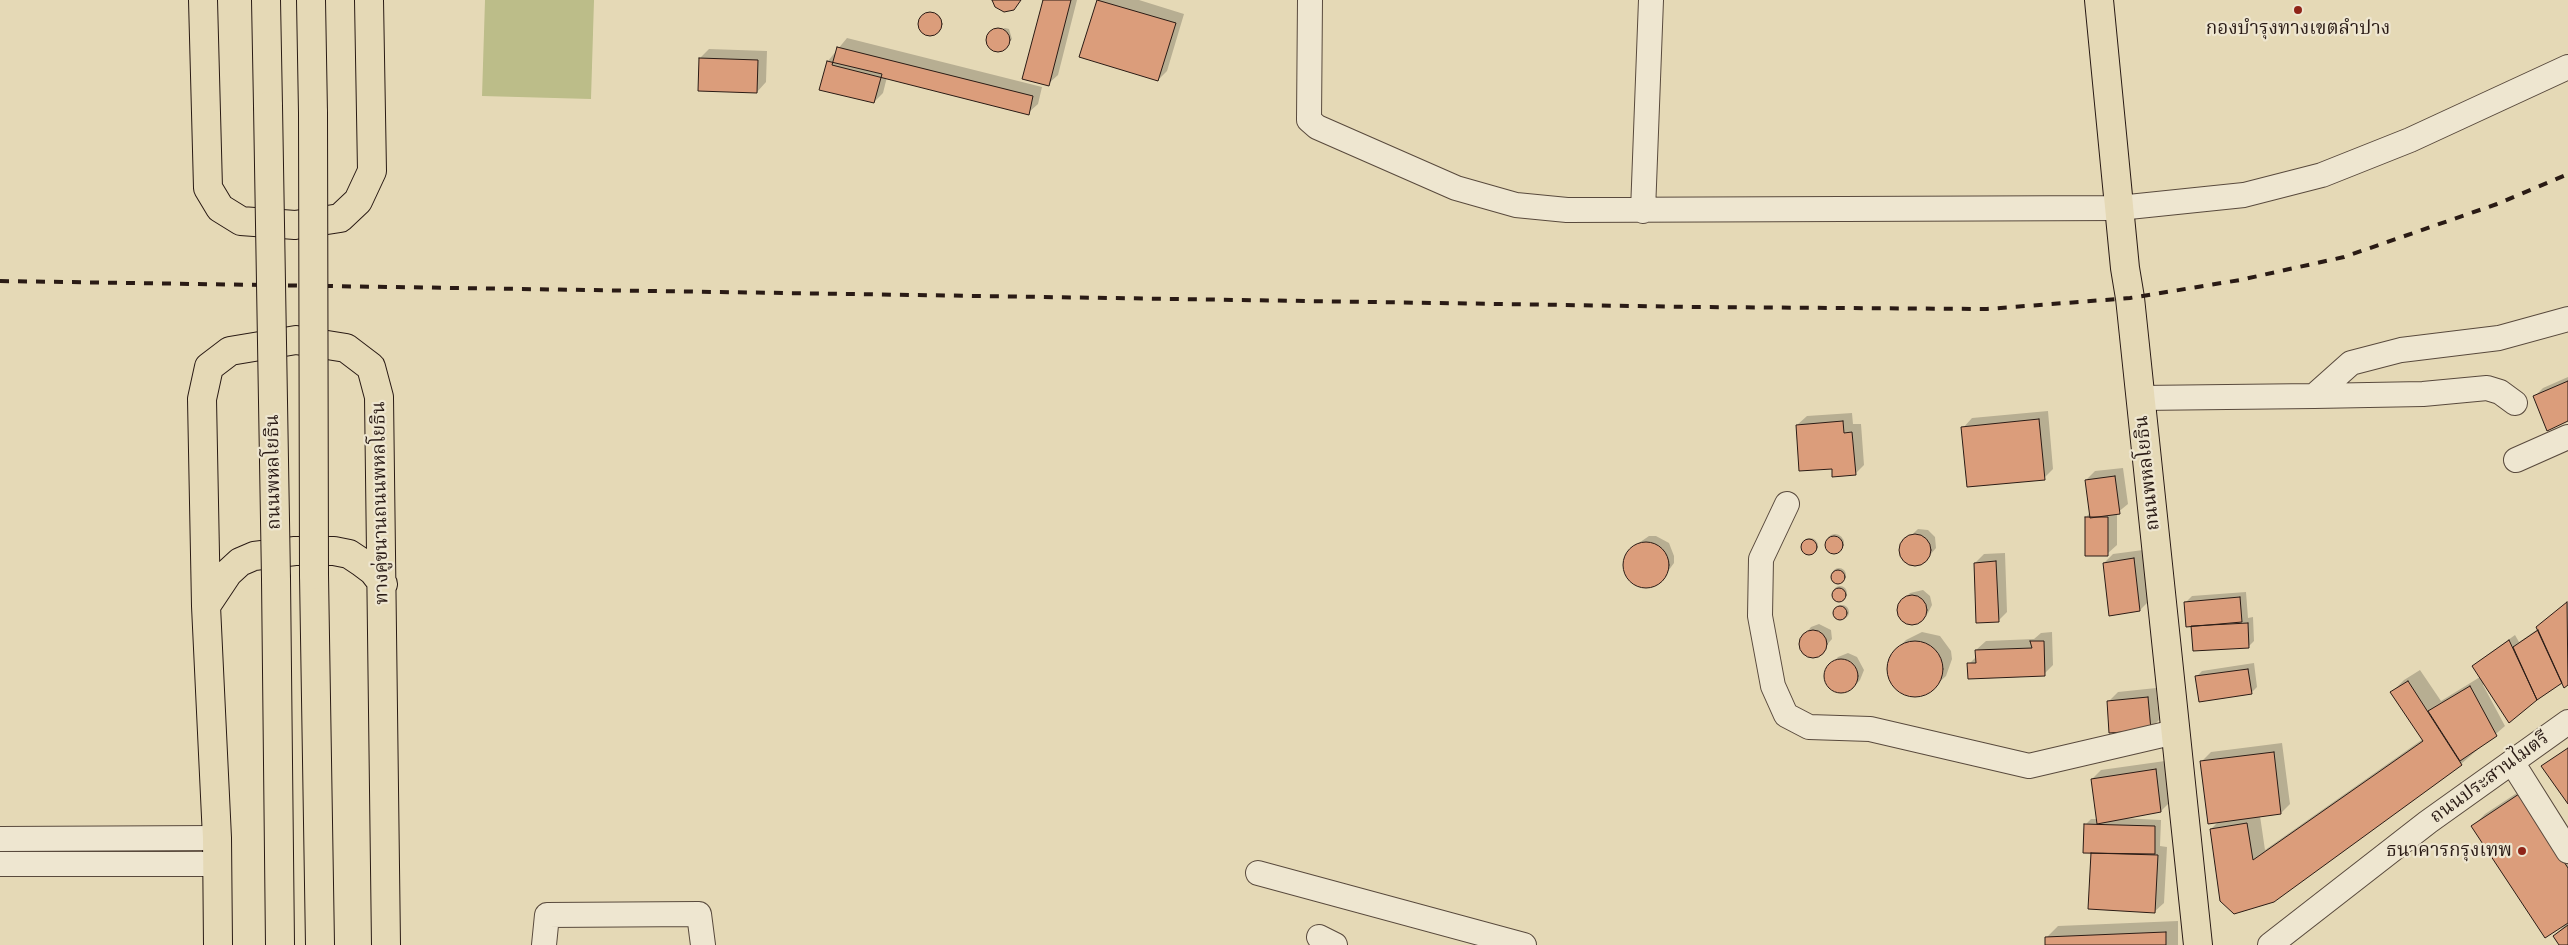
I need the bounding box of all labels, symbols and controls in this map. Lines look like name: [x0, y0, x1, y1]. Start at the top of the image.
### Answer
marker: กองบำรุงทางเขตลำปาง: [2292, 4, 2304, 16]
place label: กองบำรุงทางเขตลำปาง: [2206, 18, 2390, 40]
street label: ทางคู่ขนานถนนพหลโยธิน: [368, 401, 394, 605]
street label: ถนนพหลโยธิน: [262, 414, 286, 530]
street label: ถนนพหลโยธิน: [2131, 414, 2165, 532]
street label: ถนนประสานไมตรี: [2426, 727, 2554, 829]
place label: ธนาคารกรุงเทพ: [2386, 840, 2512, 862]
marker: ธนาคารกรุงเทพ: [2516, 845, 2528, 857]

